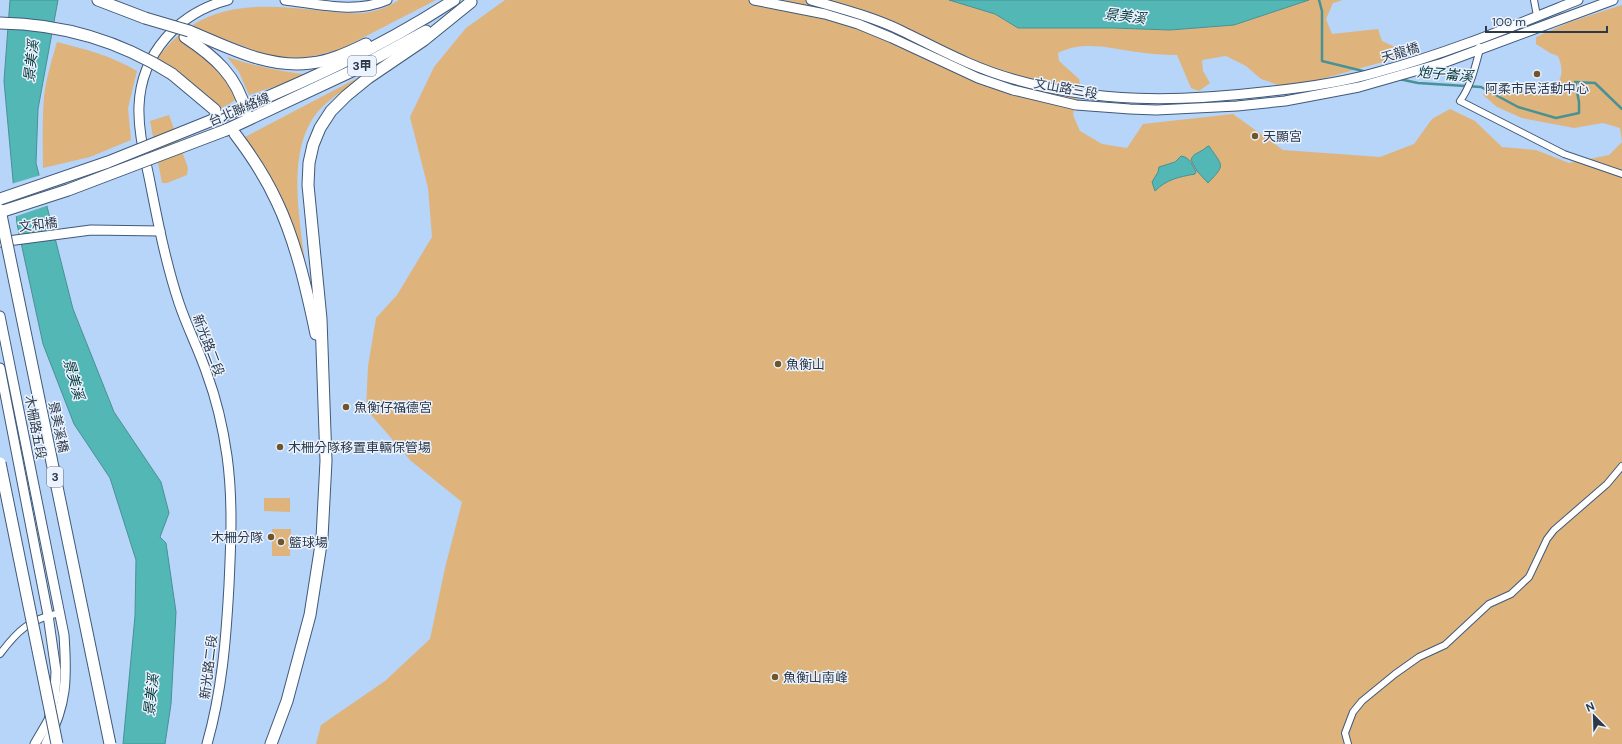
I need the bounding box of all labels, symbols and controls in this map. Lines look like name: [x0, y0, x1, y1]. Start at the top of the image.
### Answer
water label: 景美溪: [1103, 5, 1149, 28]
scale bar: [1486, 8, 1607, 34]
text: 100 m: [1492, 14, 1526, 30]
water label: 景美溪: [20, 37, 42, 83]
street label: 天龍橋: [1379, 39, 1421, 66]
road number: 3甲: [348, 56, 376, 76]
water label: 炮子崙溪: [1416, 63, 1476, 86]
marker: 阿柔市民活動中心: [1532, 69, 1542, 79]
street label: 文山路三段: [1032, 74, 1099, 103]
place label: 阿柔市民活動中心: [1485, 80, 1589, 97]
street label: 台北聯絡線: [206, 89, 272, 130]
place label: 天顯宮: [1263, 128, 1302, 145]
marker: 天顯宮: [1250, 131, 1260, 141]
street label: 文和橋: [18, 214, 58, 235]
street label: 新光路二段: [189, 312, 228, 379]
water label: 景美溪: [60, 356, 89, 404]
place label: 魚衡山: [786, 356, 825, 373]
marker: 魚衡山: [773, 359, 783, 369]
street label: 木柵路五段: [21, 394, 50, 461]
place label: 魚衡仔福德宮: [354, 399, 432, 416]
street label: 景美溪橋: [45, 400, 72, 454]
marker: 魚衡仔福德宮: [341, 402, 351, 412]
place label: 木柵分隊移置車輛保管場: [288, 439, 431, 456]
marker: 木柵分隊移置車輛保管場: [275, 442, 285, 452]
road number: 3: [47, 467, 63, 487]
place label: 木柵分隊: [211, 529, 263, 546]
marker: 木柵分隊: [266, 532, 276, 542]
place label: 籃球場: [289, 534, 328, 551]
marker: 籃球場: [276, 537, 286, 547]
street label: 新光路二段: [196, 634, 221, 700]
place label: 魚衡山南峰: [783, 669, 848, 686]
water label: 景美溪: [140, 671, 162, 717]
marker: 魚衡山南峰: [770, 672, 780, 682]
north arrow: [1574, 696, 1614, 736]
text: N: [1584, 699, 1597, 715]

